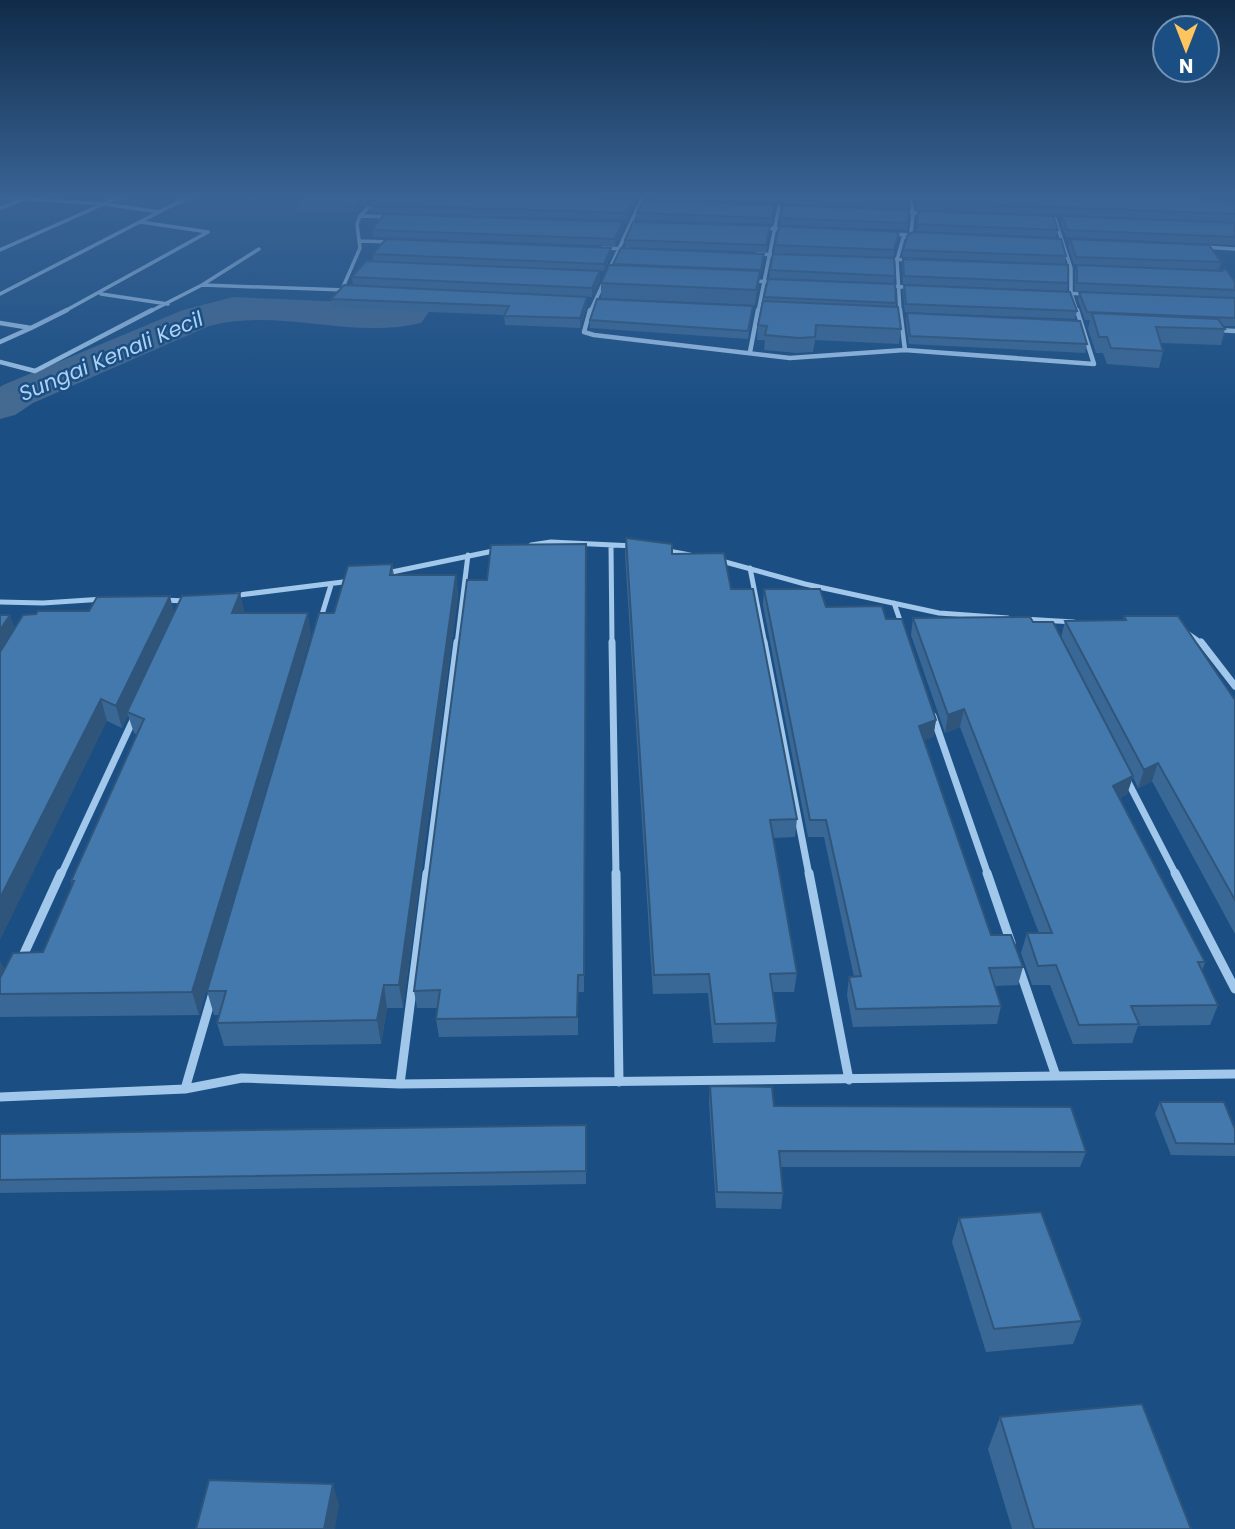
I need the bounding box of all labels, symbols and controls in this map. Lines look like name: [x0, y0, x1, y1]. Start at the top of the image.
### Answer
north arrow: [1151, 14, 1221, 84]
text: N: [1179, 52, 1193, 79]
water label: Sungai Kenali Kecil: [14, 304, 208, 408]

